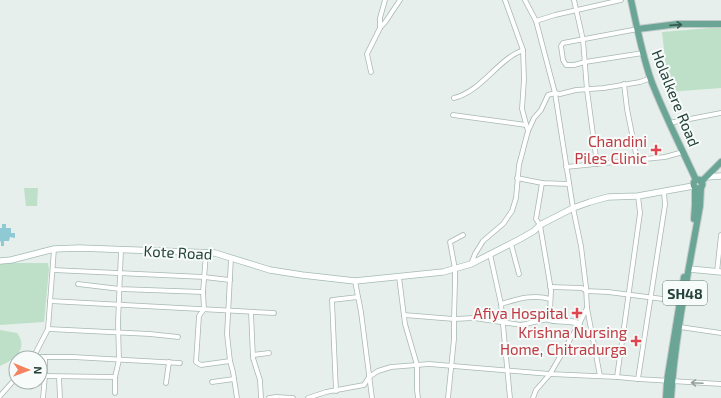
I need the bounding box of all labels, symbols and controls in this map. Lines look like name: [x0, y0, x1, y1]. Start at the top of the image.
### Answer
one-way arrow: [669, 21, 682, 28]
street label: Holalkere Road: [648, 47, 704, 149]
place label: Chandini Piles Clinic: [574, 132, 647, 167]
marker: Chandini Piles Clinic: [650, 144, 662, 156]
street label: Kote Road: [143, 241, 213, 263]
road number: SH48: [663, 281, 707, 305]
place label: Afiya Hospital: [473, 304, 569, 322]
marker: Afiya Hospital: [571, 307, 583, 319]
place label: Krishna Nursing Home, Chitradurga: [500, 323, 628, 358]
marker: Krishna Nursing Home, Chitradurga: [630, 335, 642, 347]
north arrow: [8, 350, 48, 390]
text: N: [32, 366, 45, 374]
one-way arrow: [691, 379, 704, 387]

